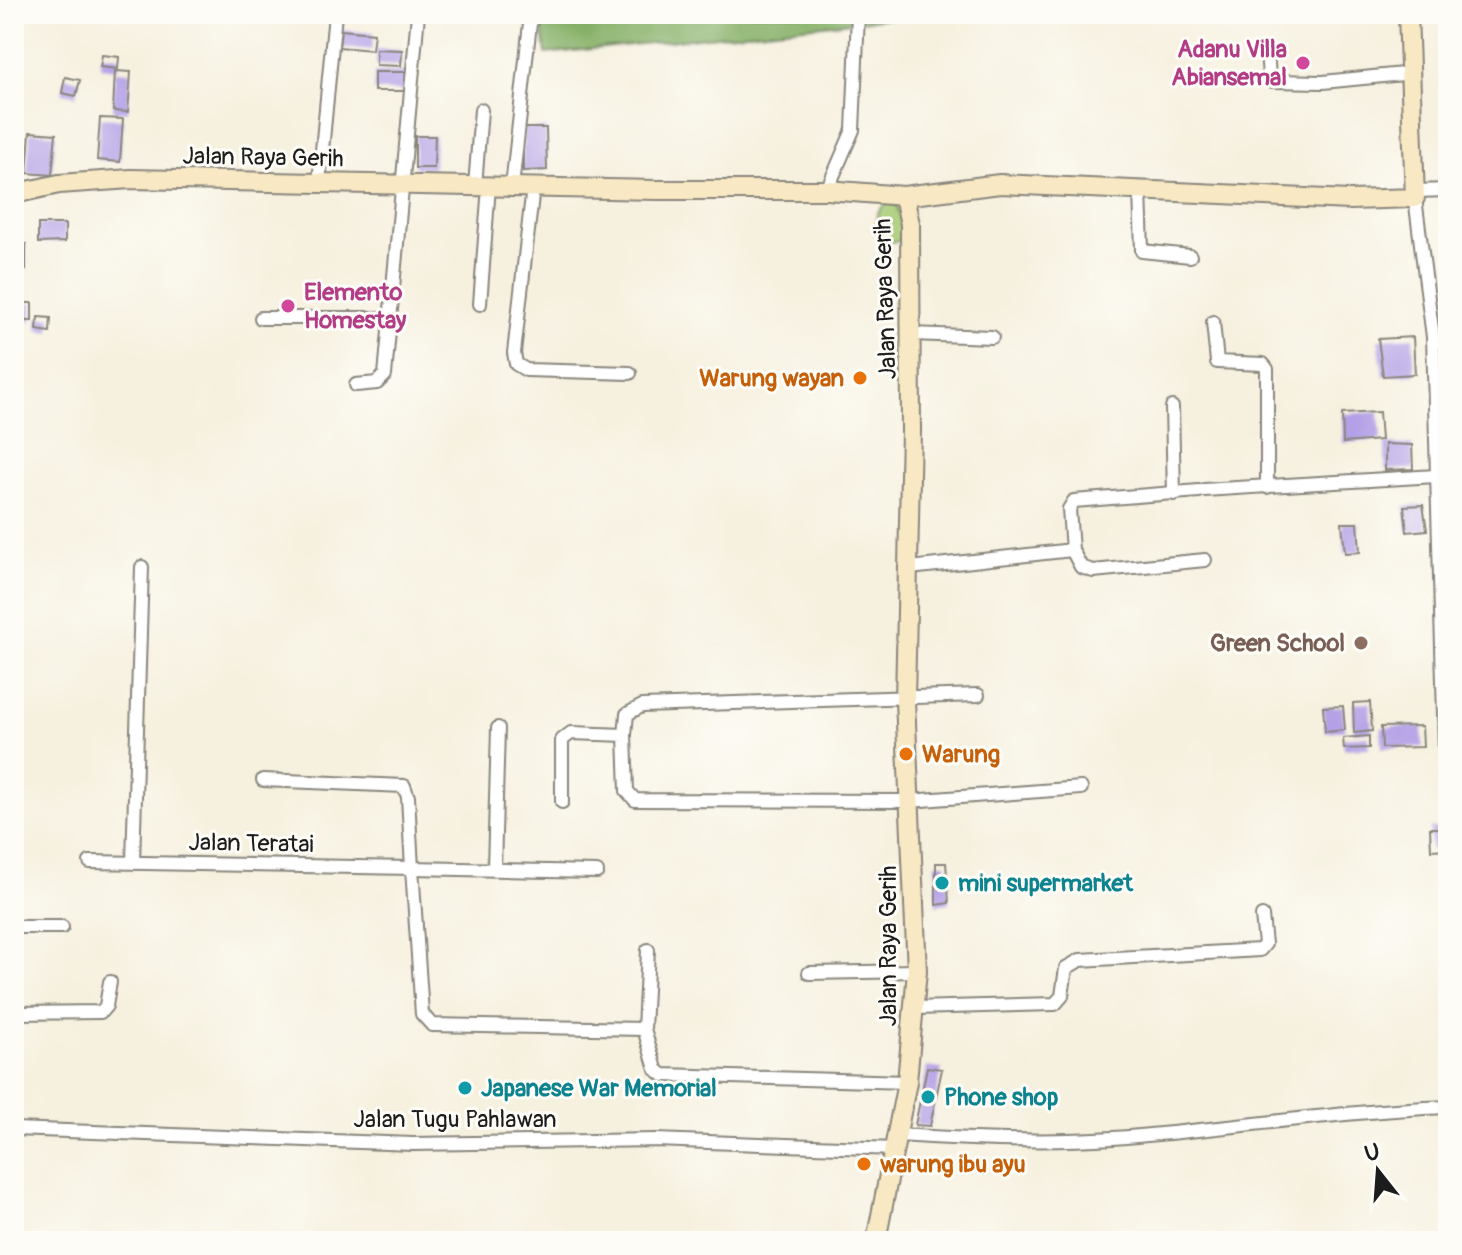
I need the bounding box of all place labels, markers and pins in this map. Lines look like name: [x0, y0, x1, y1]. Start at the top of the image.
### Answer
place label: Adanu Villa Abiansemal: [1171, 35, 1287, 92]
marker: Adanu Villa Abiansemal: [1294, 54, 1312, 72]
place label: Elemento Homestay: [304, 278, 407, 335]
marker: Elemento Homestay: [279, 297, 297, 315]
place label: Warung wayan: [699, 364, 844, 393]
marker: Warung wayan: [851, 369, 869, 387]
place label: Green School: [1210, 629, 1345, 658]
marker: Green School: [1352, 634, 1370, 652]
place label: Warung: [922, 740, 1000, 769]
marker: Warung: [897, 745, 915, 763]
place label: mini supermarket: [958, 869, 1134, 898]
marker: mini supermarket: [933, 874, 951, 892]
place label: Japanese War Memorial: [481, 1074, 717, 1103]
marker: Japanese War Memorial: [456, 1079, 474, 1097]
place label: Phone shop: [944, 1083, 1058, 1112]
marker: Phone shop: [919, 1088, 937, 1106]
place label: warung ibu ayu: [880, 1150, 1026, 1179]
marker: warung ibu ayu: [855, 1155, 873, 1173]

